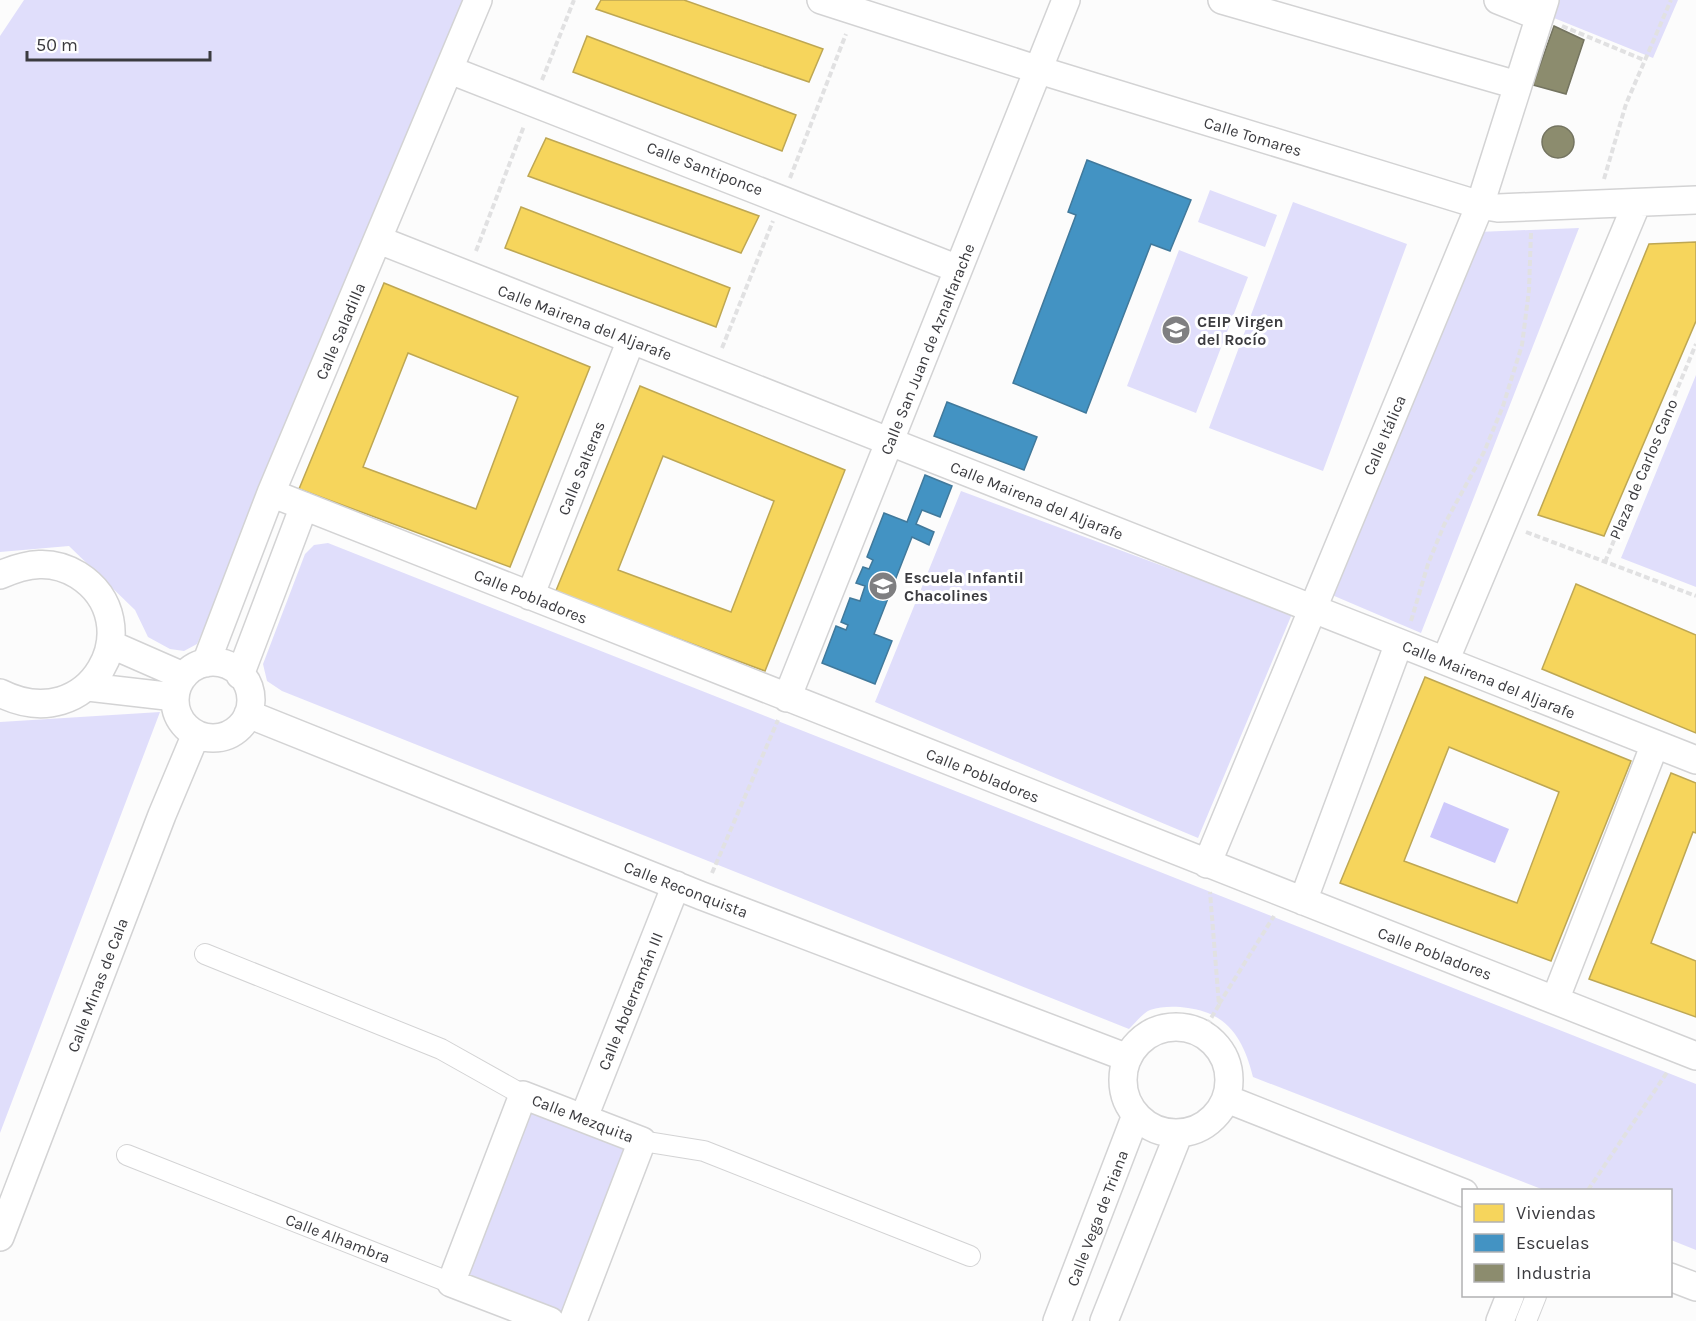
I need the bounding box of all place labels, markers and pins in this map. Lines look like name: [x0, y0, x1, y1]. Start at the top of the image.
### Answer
place label: CEIP Virgen del Rocío: [1197, 312, 1284, 349]
school or university icon: CEIP Virgen del Rocío: [1160, 314, 1192, 346]
place label: Escuela Infantil Chacolines: [904, 568, 1024, 605]
school or university icon: Escuela Infantil Chacolines: [867, 570, 899, 602]

